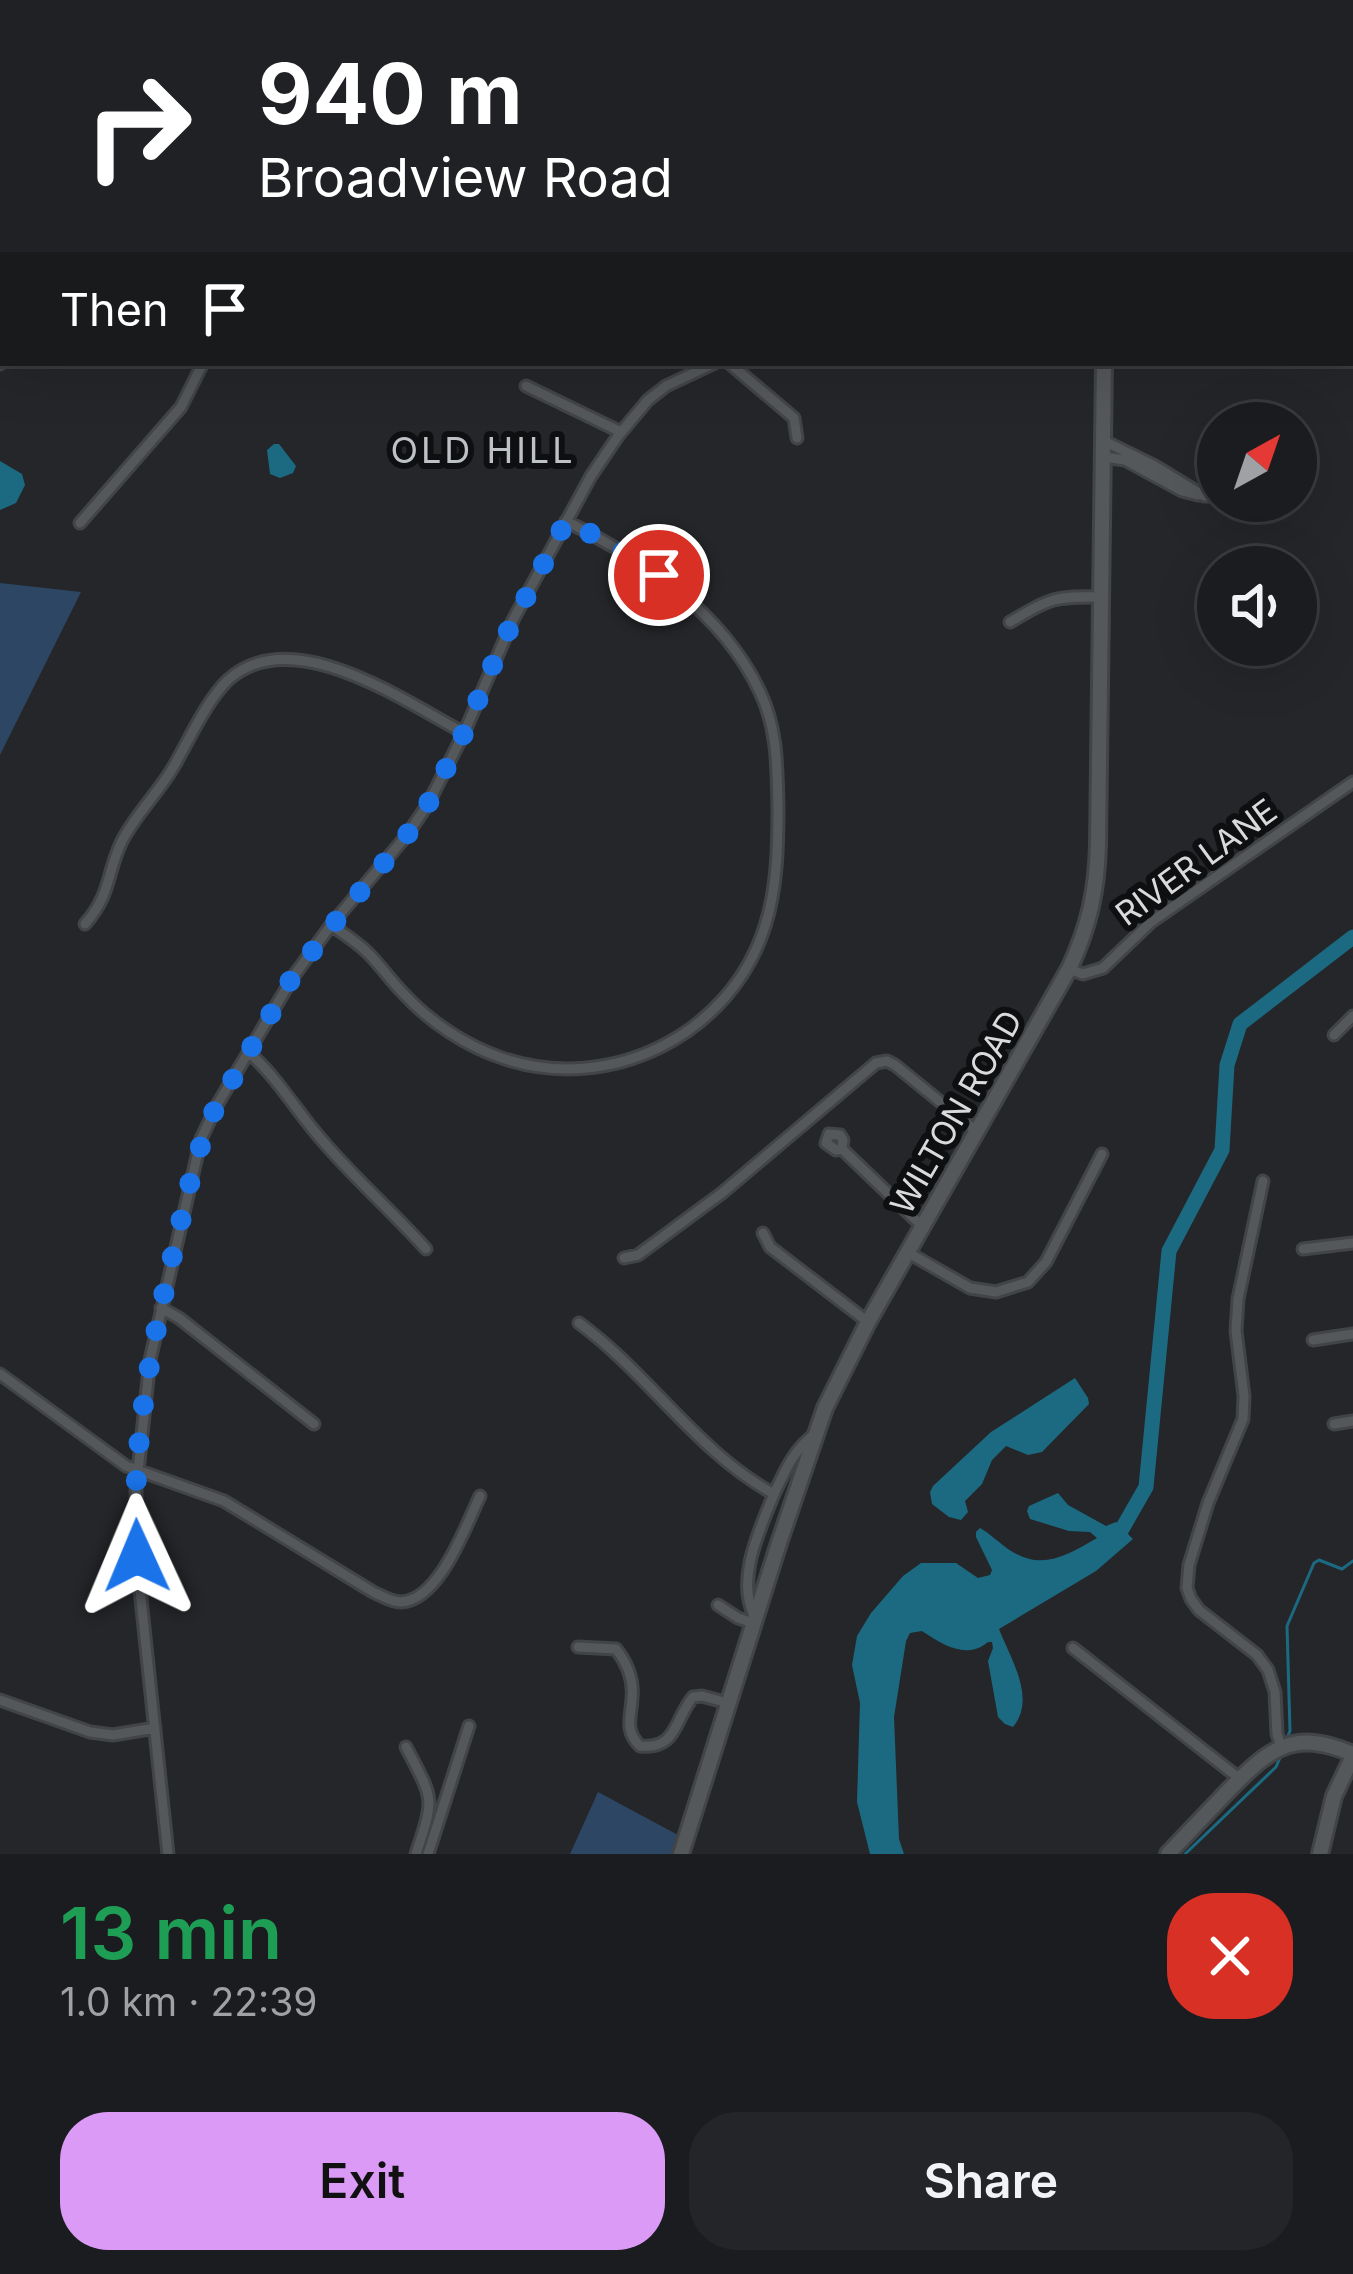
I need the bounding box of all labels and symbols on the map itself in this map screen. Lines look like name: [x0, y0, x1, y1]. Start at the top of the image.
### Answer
north arrow: [1197, 402, 1317, 522]
district label: OLD HILL: [390, 428, 576, 472]
pin: [608, 524, 710, 626]
street label: RIVER LANE: [1108, 790, 1284, 934]
street label: WILTON ROAD: [882, 1003, 1030, 1221]
position arrow: [74, 1493, 200, 1619]

